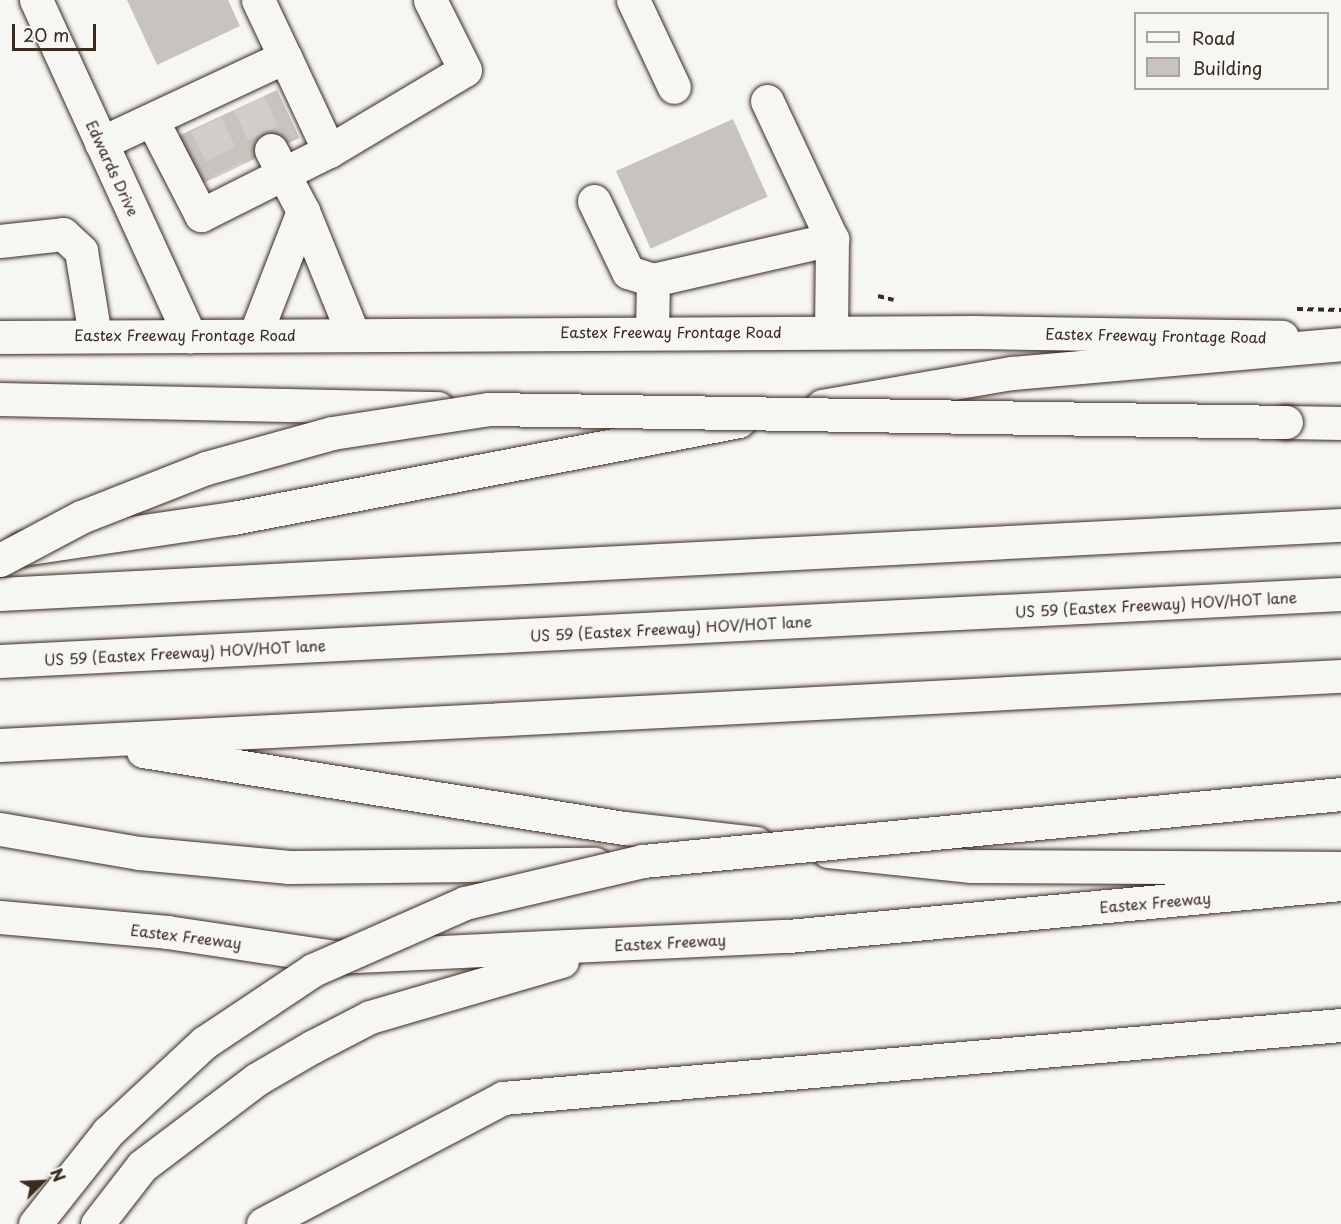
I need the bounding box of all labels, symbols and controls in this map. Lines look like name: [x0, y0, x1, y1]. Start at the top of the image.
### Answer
scale bar: [15, 12, 99, 50]
legend: [1134, 12, 1329, 90]
text: 20 m: [23, 21, 69, 48]
text: Road: [1192, 24, 1236, 51]
text: Building: [1192, 54, 1262, 81]
street label: Edwards Drive: [83, 117, 143, 219]
street label: Eastex Freeway Frontage Road: [559, 323, 783, 341]
street label: Eastex Freeway Frontage Road: [1044, 324, 1268, 346]
street label: Eastex Freeway Frontage Road: [73, 326, 297, 344]
street label: US 59 (Eastex Freeway) HOV/HOT lane: [1012, 587, 1300, 621]
street label: US 59 (Eastex Freeway) HOV/HOT lane: [527, 611, 815, 645]
street label: US 59 (Eastex Freeway) HOV/HOT lane: [41, 635, 329, 669]
street label: Eastex Freeway: [1098, 888, 1212, 916]
street label: Eastex Freeway: [129, 920, 243, 952]
street label: Eastex Freeway: [613, 930, 727, 954]
north arrow: [12, 1152, 72, 1212]
text: N: [45, 1164, 72, 1185]

